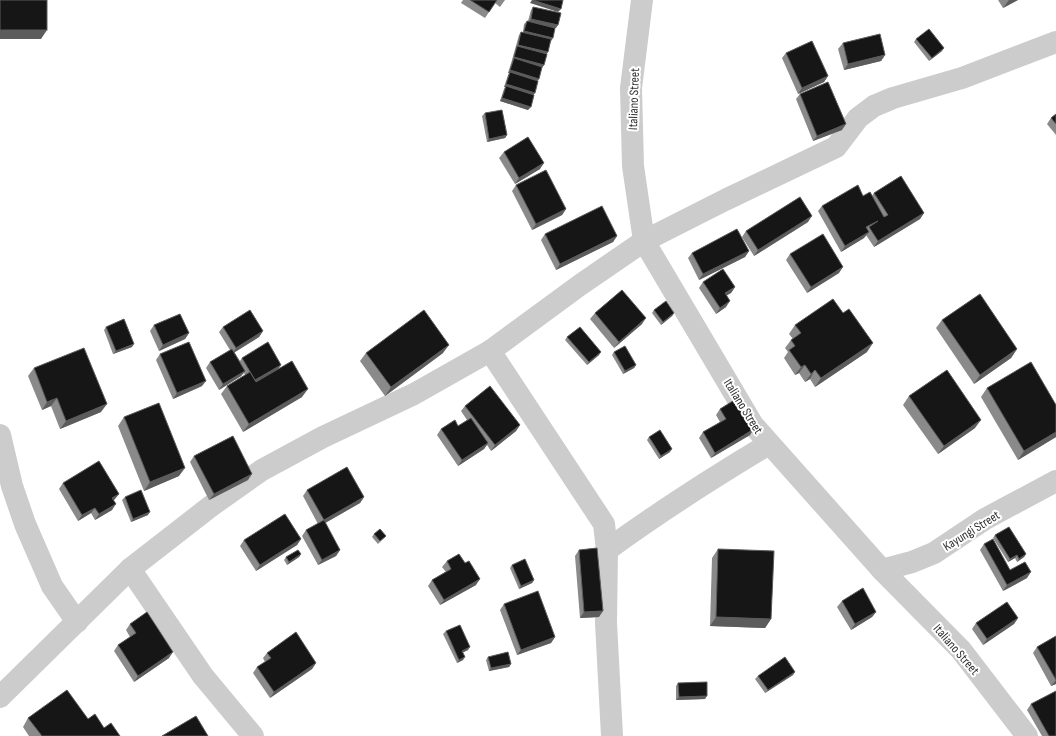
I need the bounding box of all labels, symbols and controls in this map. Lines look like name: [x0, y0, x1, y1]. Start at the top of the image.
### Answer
street label: Italiano Street: [625, 68, 643, 130]
street label: Italiano Street: [720, 376, 766, 437]
street label: Kayungi Street: [940, 507, 1003, 555]
street label: Italiano Street: [930, 621, 983, 678]

